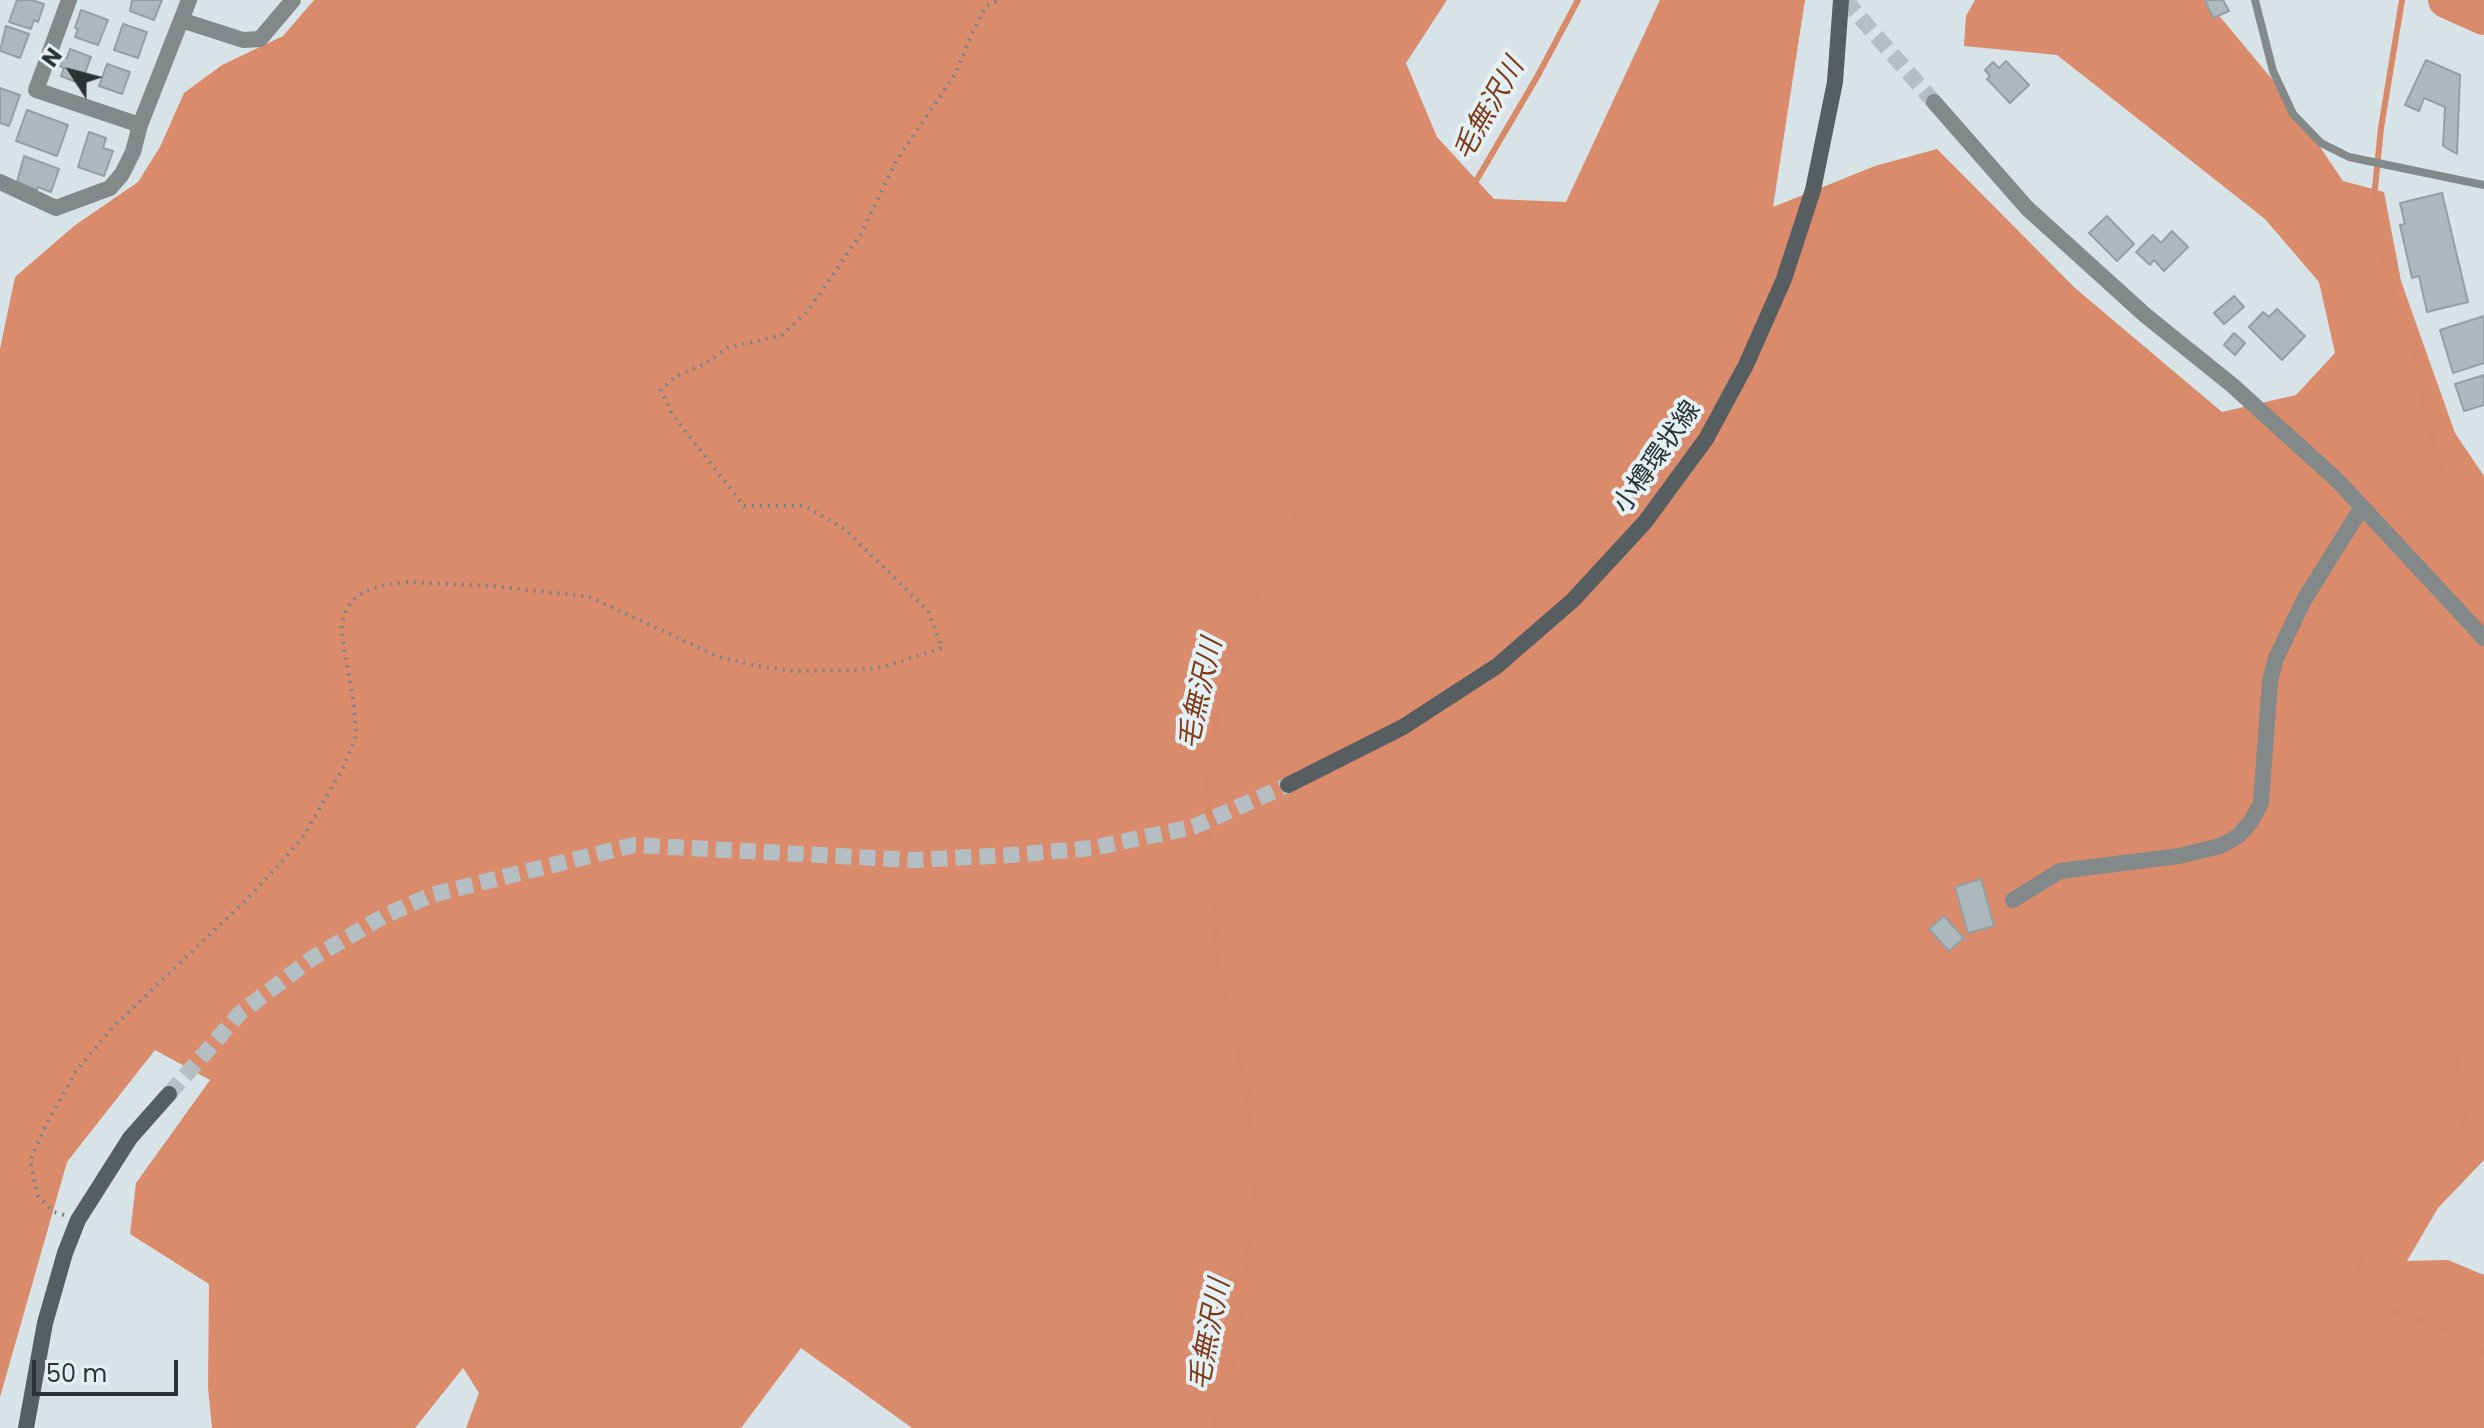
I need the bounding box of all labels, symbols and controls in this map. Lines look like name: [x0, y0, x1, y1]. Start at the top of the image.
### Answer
north arrow: [32, 32, 112, 112]
text: N: [35, 42, 70, 73]
water label: 毛無沢川: [1447, 53, 1533, 167]
street label: 小樽環状線: [1608, 396, 1708, 520]
water label: 毛無沢川: [1173, 636, 1231, 752]
water label: 毛無沢川: [1184, 1277, 1238, 1393]
scale bar: [36, 1344, 182, 1394]
text: 50 m: [46, 1357, 107, 1390]

